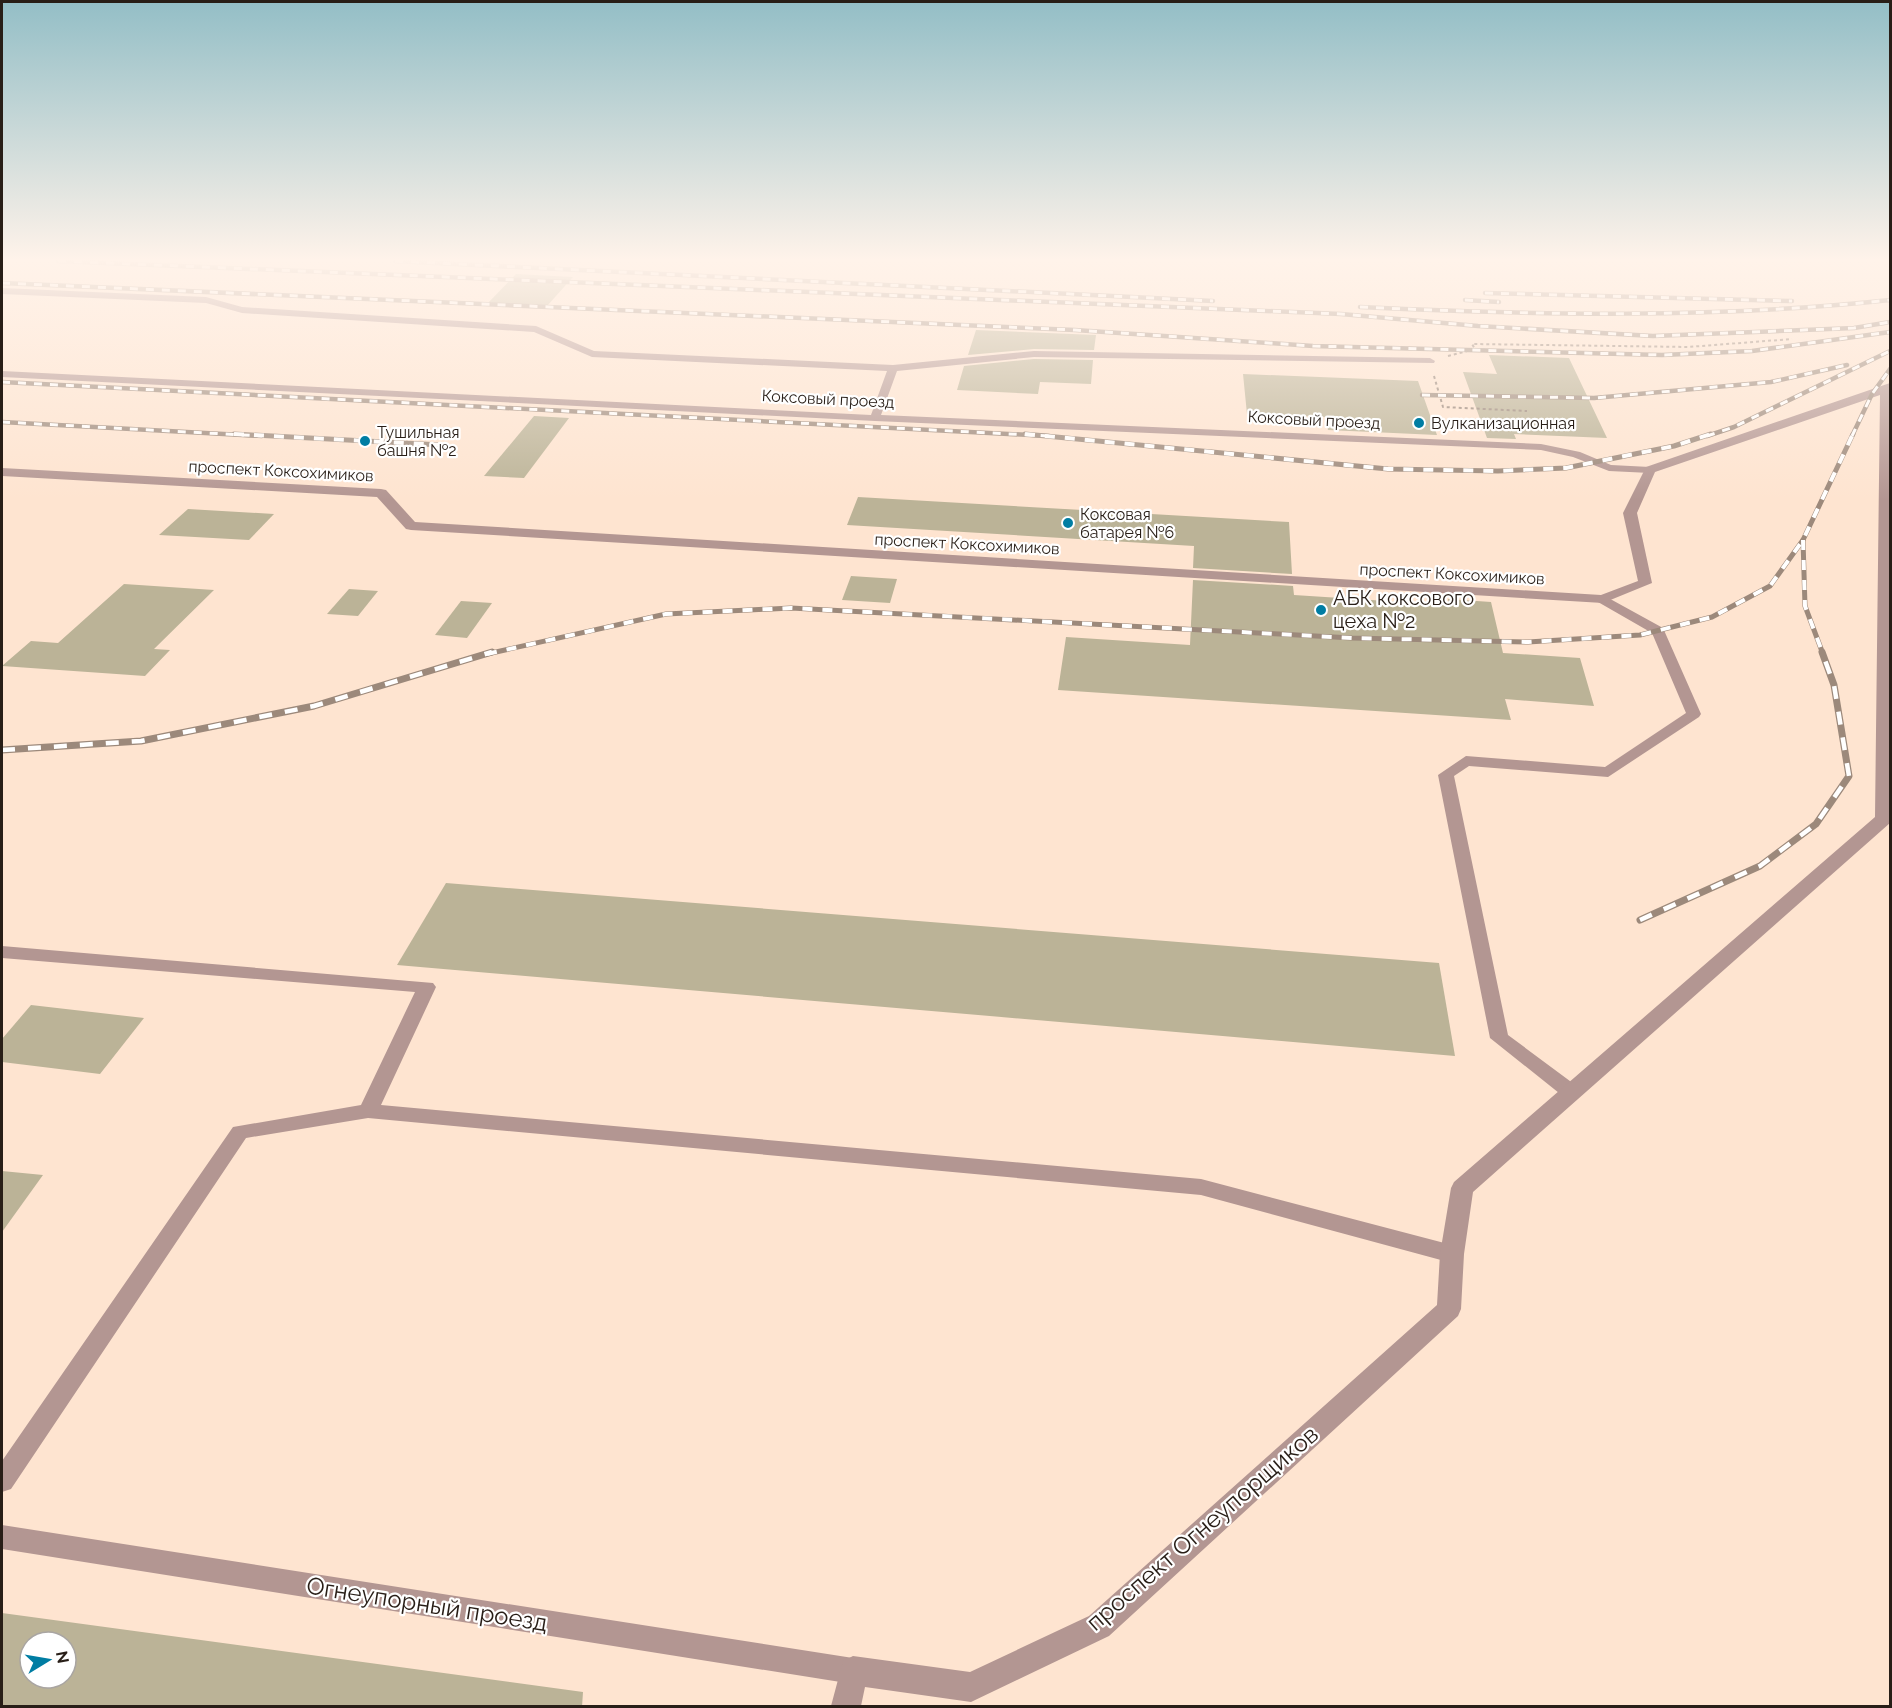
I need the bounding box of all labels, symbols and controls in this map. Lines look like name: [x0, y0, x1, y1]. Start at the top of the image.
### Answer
street label: Коксовый проезд: [761, 386, 895, 412]
street label: Коксовый проезд: [1247, 407, 1381, 433]
place label: Вулканизационная: [1431, 414, 1575, 433]
marker: Вулканизационная: [1412, 416, 1426, 430]
place label: Тушильная башня №2: [377, 423, 460, 460]
marker: Тушильная башня №2: [358, 434, 372, 448]
street label: проспект Коксохимиков: [188, 457, 374, 485]
place label: Коксовая батарея №6: [1080, 505, 1174, 542]
marker: Коксовая батарея №6: [1061, 516, 1075, 530]
street label: проспект Коксохимиков: [874, 530, 1060, 558]
street label: проспект Коксохимиков: [1359, 560, 1545, 588]
place label: АБК коксового цеха №2: [1333, 586, 1474, 633]
marker: АБК коксового цеха №2: [1314, 603, 1328, 617]
street label: проспект Огнеупорщиков: [1080, 1419, 1324, 1637]
street label: Огнеупорный проезд: [304, 1571, 550, 1637]
north arrow: [18, 1630, 78, 1690]
text: N: [52, 1649, 73, 1665]

